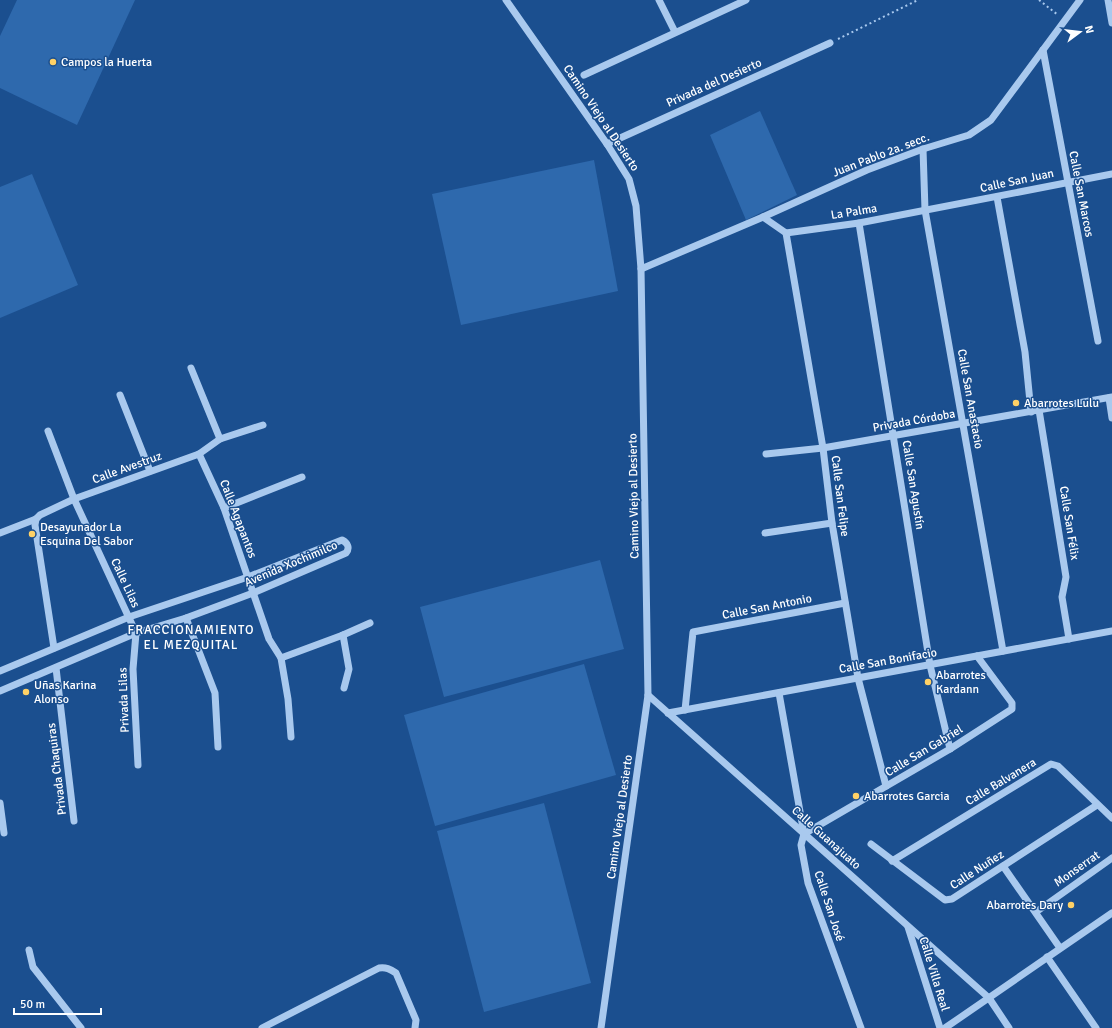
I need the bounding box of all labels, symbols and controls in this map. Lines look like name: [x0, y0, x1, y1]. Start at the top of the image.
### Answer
north arrow: [1060, 12, 1100, 52]
text: N: [1082, 24, 1096, 35]
place label: Campos la Huerta: [61, 55, 152, 70]
street label: Privada del Desierto: [664, 55, 764, 111]
marker: Campos la Huerta: [48, 57, 58, 67]
street label: Camino Viejo al Desierto: [560, 62, 642, 174]
street label: Juan Pablo 2a. secc.: [830, 130, 932, 180]
street label: Calle San Marcos: [1065, 150, 1097, 238]
street label: Calle San Juan: [979, 166, 1055, 196]
street label: La Palma: [830, 201, 878, 223]
street label: Calle San Anastacio: [954, 348, 986, 450]
place label: Abarrotes Lulu: [1024, 396, 1099, 411]
marker: Abarrotes Lulu: [1011, 398, 1021, 408]
street label: Privada Córdoba: [871, 406, 957, 436]
street label: Camino Viejo al Desierto: [625, 433, 643, 559]
street label: Calle San Agustín: [899, 439, 927, 531]
street label: Calle Avestruz: [90, 448, 164, 488]
street label: Calle San Felipe: [828, 455, 852, 537]
street label: Calle Agapantos: [216, 478, 260, 560]
street label: Calle San Félix: [1056, 485, 1082, 562]
place label: Desayunador La Esquina Del Sabor: [40, 520, 134, 549]
marker: Desayunador La Esquina Del Sabor: [27, 529, 37, 539]
street label: Avenida Xochimilco: [242, 538, 340, 590]
street label: Calle Lilas: [107, 556, 143, 610]
street label: Calle San Antonio: [721, 591, 813, 623]
district label: FRACCIONAMIENTO EL MEZQUITAL: [127, 622, 255, 653]
street label: Calle San Bonifacio: [838, 645, 938, 677]
street label: Privada Lilas: [115, 667, 133, 733]
place label: Abarrotes Kardann: [936, 668, 986, 697]
marker: Abarrotes Kardann: [923, 677, 933, 687]
place label: Uñas Karina Alonso: [34, 678, 96, 707]
marker: Uñas Karina Alonso: [21, 687, 31, 697]
street label: Privada Chaquiras: [44, 722, 70, 816]
street label: Calle San Gabriel: [882, 722, 966, 780]
street label: Camino Viejo al Desierto: [604, 754, 636, 880]
street label: Calle Balvanera: [963, 755, 1039, 809]
place label: Abarrotes Garcia: [864, 789, 950, 804]
marker: Abarrotes Garcia: [851, 791, 861, 801]
street label: Calle Guanajuato: [788, 803, 864, 873]
street label: Calle Nuñez: [947, 847, 1007, 893]
street label: Monserrat: [1051, 848, 1103, 890]
street label: Calle San José: [811, 869, 847, 943]
place label: Abarrotes Dary: [986, 898, 1063, 913]
marker: Abarrotes Dary: [1066, 900, 1076, 910]
street label: Calle Villa Real: [916, 935, 953, 1014]
scale bar: [14, 990, 101, 1016]
text: 50 m: [20, 997, 45, 1012]

